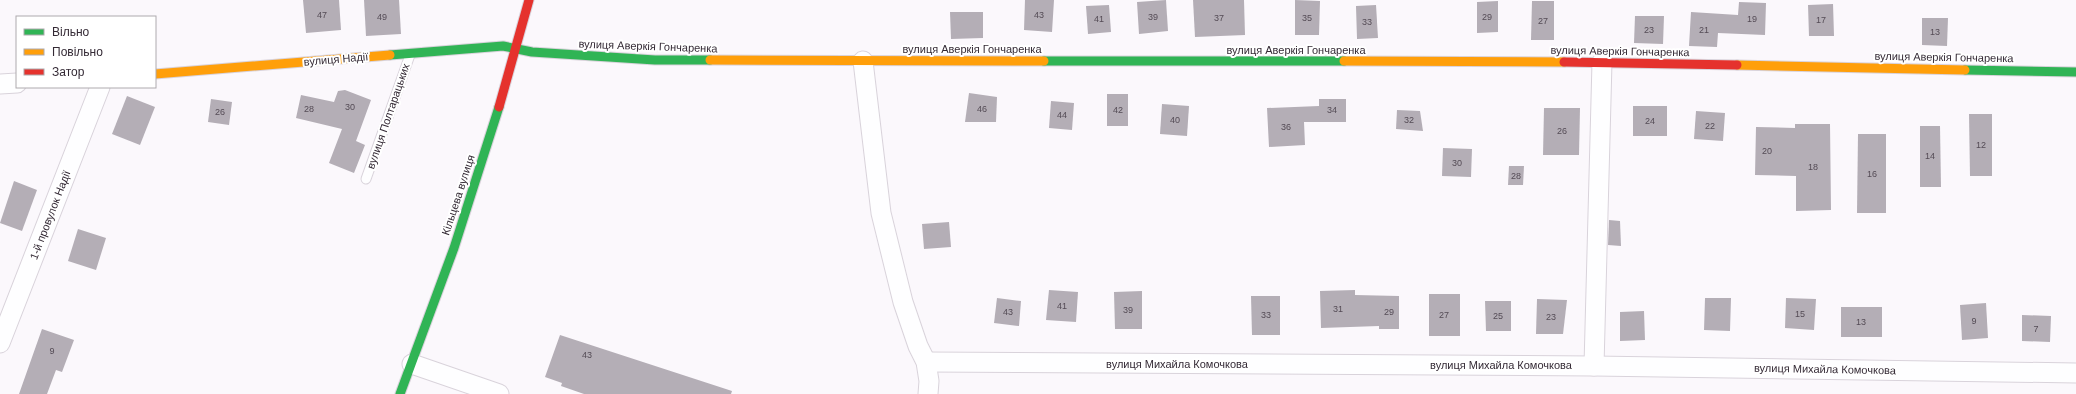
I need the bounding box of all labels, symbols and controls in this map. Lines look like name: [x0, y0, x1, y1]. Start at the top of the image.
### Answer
house number: 47: [317, 10, 327, 20]
house number: 43: [1034, 10, 1044, 20]
house number: 49: [377, 12, 387, 22]
house number: 39: [1148, 12, 1158, 22]
house number: 29: [1482, 12, 1492, 22]
house number: 37: [1214, 13, 1224, 23]
house number: 35: [1302, 13, 1312, 23]
house number: 41: [1094, 14, 1104, 24]
house number: 19: [1747, 14, 1757, 24]
house number: 17: [1816, 15, 1826, 25]
legend: [16, 16, 156, 88]
house number: 27: [1538, 16, 1548, 26]
house number: 33: [1362, 17, 1372, 27]
text: Вільно: [52, 25, 90, 39]
house number: 23: [1644, 25, 1654, 35]
house number: 21: [1699, 25, 1709, 35]
house number: 13: [1930, 27, 1940, 37]
street label: вулиця Аверкія Гончаренка: [578, 38, 719, 54]
street label: вулиця Аверкія Гончаренка: [902, 43, 1042, 55]
street label: вулиця Аверкія Гончаренка: [1226, 44, 1366, 56]
street label: вулиця Аверкія Гончаренка: [1550, 44, 1690, 58]
text: Повільно: [52, 45, 103, 59]
street label: вулиця Надії: [303, 50, 369, 68]
street label: вулиця Аверкія Гончаренка: [1874, 50, 2014, 64]
street label: вулиця Полтарацьких: [364, 61, 412, 170]
text: Затор: [52, 65, 85, 79]
house number: 30: [345, 102, 355, 112]
house number: 28: [304, 104, 314, 114]
house number: 46: [977, 104, 987, 114]
house number: 42: [1113, 105, 1123, 115]
house number: 34: [1327, 105, 1337, 115]
house number: 26: [215, 107, 225, 117]
house number: 44: [1057, 110, 1067, 120]
house number: 40: [1170, 115, 1180, 125]
house number: 32: [1404, 115, 1414, 125]
house number: 24: [1645, 116, 1655, 126]
house number: 22: [1705, 121, 1715, 131]
house number: 36: [1281, 122, 1291, 132]
house number: 26: [1557, 126, 1567, 136]
house number: 12: [1976, 140, 1986, 150]
house number: 20: [1762, 146, 1772, 156]
house number: 14: [1925, 151, 1935, 161]
street label: Кільцева вулиця: [439, 153, 477, 237]
house number: 30: [1452, 158, 1462, 168]
house number: 18: [1808, 162, 1818, 172]
street label: 1-й провулок Надії: [27, 169, 73, 261]
house number: 16: [1867, 169, 1877, 179]
house number: 28: [1511, 171, 1521, 181]
house number: 41: [1057, 301, 1067, 311]
house number: 31: [1333, 304, 1343, 314]
house number: 39: [1123, 305, 1133, 315]
house number: 43: [1003, 307, 1013, 317]
house number: 29: [1384, 307, 1394, 317]
house number: 15: [1795, 309, 1805, 319]
house number: 33: [1261, 310, 1271, 320]
house number: 27: [1439, 310, 1449, 320]
house number: 25: [1493, 311, 1503, 321]
house number: 23: [1546, 312, 1556, 322]
house number: 9: [1971, 316, 1977, 326]
house number: 13: [1856, 317, 1866, 327]
house number: 7: [2033, 324, 2039, 334]
house number: 9: [49, 346, 55, 356]
house number: 43: [582, 350, 592, 360]
street label: вулиця Михайла Комочкова: [1106, 358, 1249, 370]
street label: вулиця Михайла Комочкова: [1430, 359, 1573, 371]
street label: вулиця Михайла Комочкова: [1754, 362, 1897, 376]

